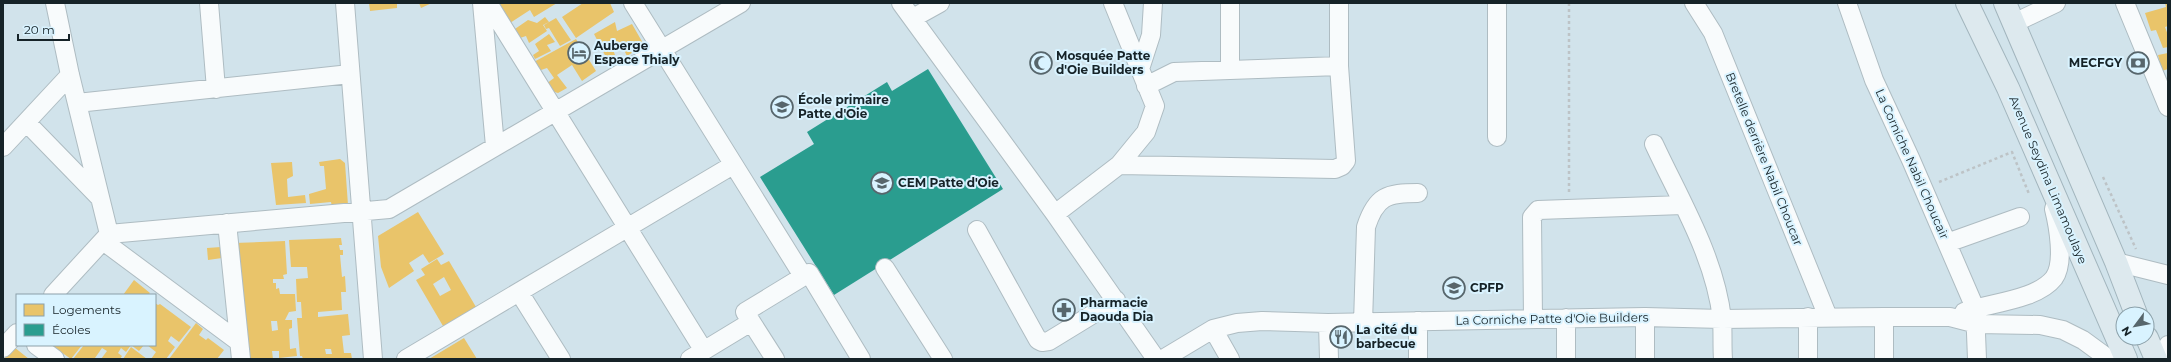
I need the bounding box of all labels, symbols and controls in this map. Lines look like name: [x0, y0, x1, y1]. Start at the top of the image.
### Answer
scale bar: [18, 16, 69, 42]
text: 20 m: [24, 22, 55, 37]
place label: Auberge Espace Thialy: [593, 38, 680, 67]
hotel icon: Auberge Espace Thialy: [566, 40, 592, 66]
place label: Mosquée Patte d'Oie Builders: [1056, 48, 1151, 77]
mosque icon: Mosquée Patte d'Oie Builders: [1028, 50, 1054, 76]
bank icon: MECFGY: [2125, 50, 2151, 76]
place label: MECFGY: [2069, 55, 2123, 70]
street label: Bretelle derrière Nabil Choucar: [1723, 70, 1806, 248]
street label: La Corniche Nabil Choucair: [1872, 86, 1953, 241]
place label: École primaire Patte d'Oie: [798, 92, 889, 121]
school or university icon: École primaire Patte d'Oie: [769, 94, 795, 120]
street label: Avenue Seydina Limamoulaye: [2006, 94, 2091, 266]
school or university icon: CEM Patte d'Oie: [869, 170, 895, 196]
place label: CEM Patte d'Oie: [898, 175, 999, 190]
school or university icon: CPFP: [1441, 275, 1467, 301]
place label: CPFP: [1470, 280, 1504, 295]
legend: [16, 294, 156, 346]
place label: Pharmacie Daouda Dia: [1080, 295, 1154, 324]
pharmacy icon: Pharmacie Daouda Dia: [1051, 297, 1077, 323]
text: Logements: [52, 302, 121, 317]
north arrow: [2115, 306, 2155, 346]
street label: La Corniche Patte d'Oie Builders: [1455, 309, 1649, 328]
text: Écoles: [52, 322, 91, 337]
place label: La cité du barbecue: [1356, 322, 1417, 351]
restaurant icon: La cité du barbecue: [1328, 324, 1354, 350]
text: N: [2118, 324, 2135, 339]

